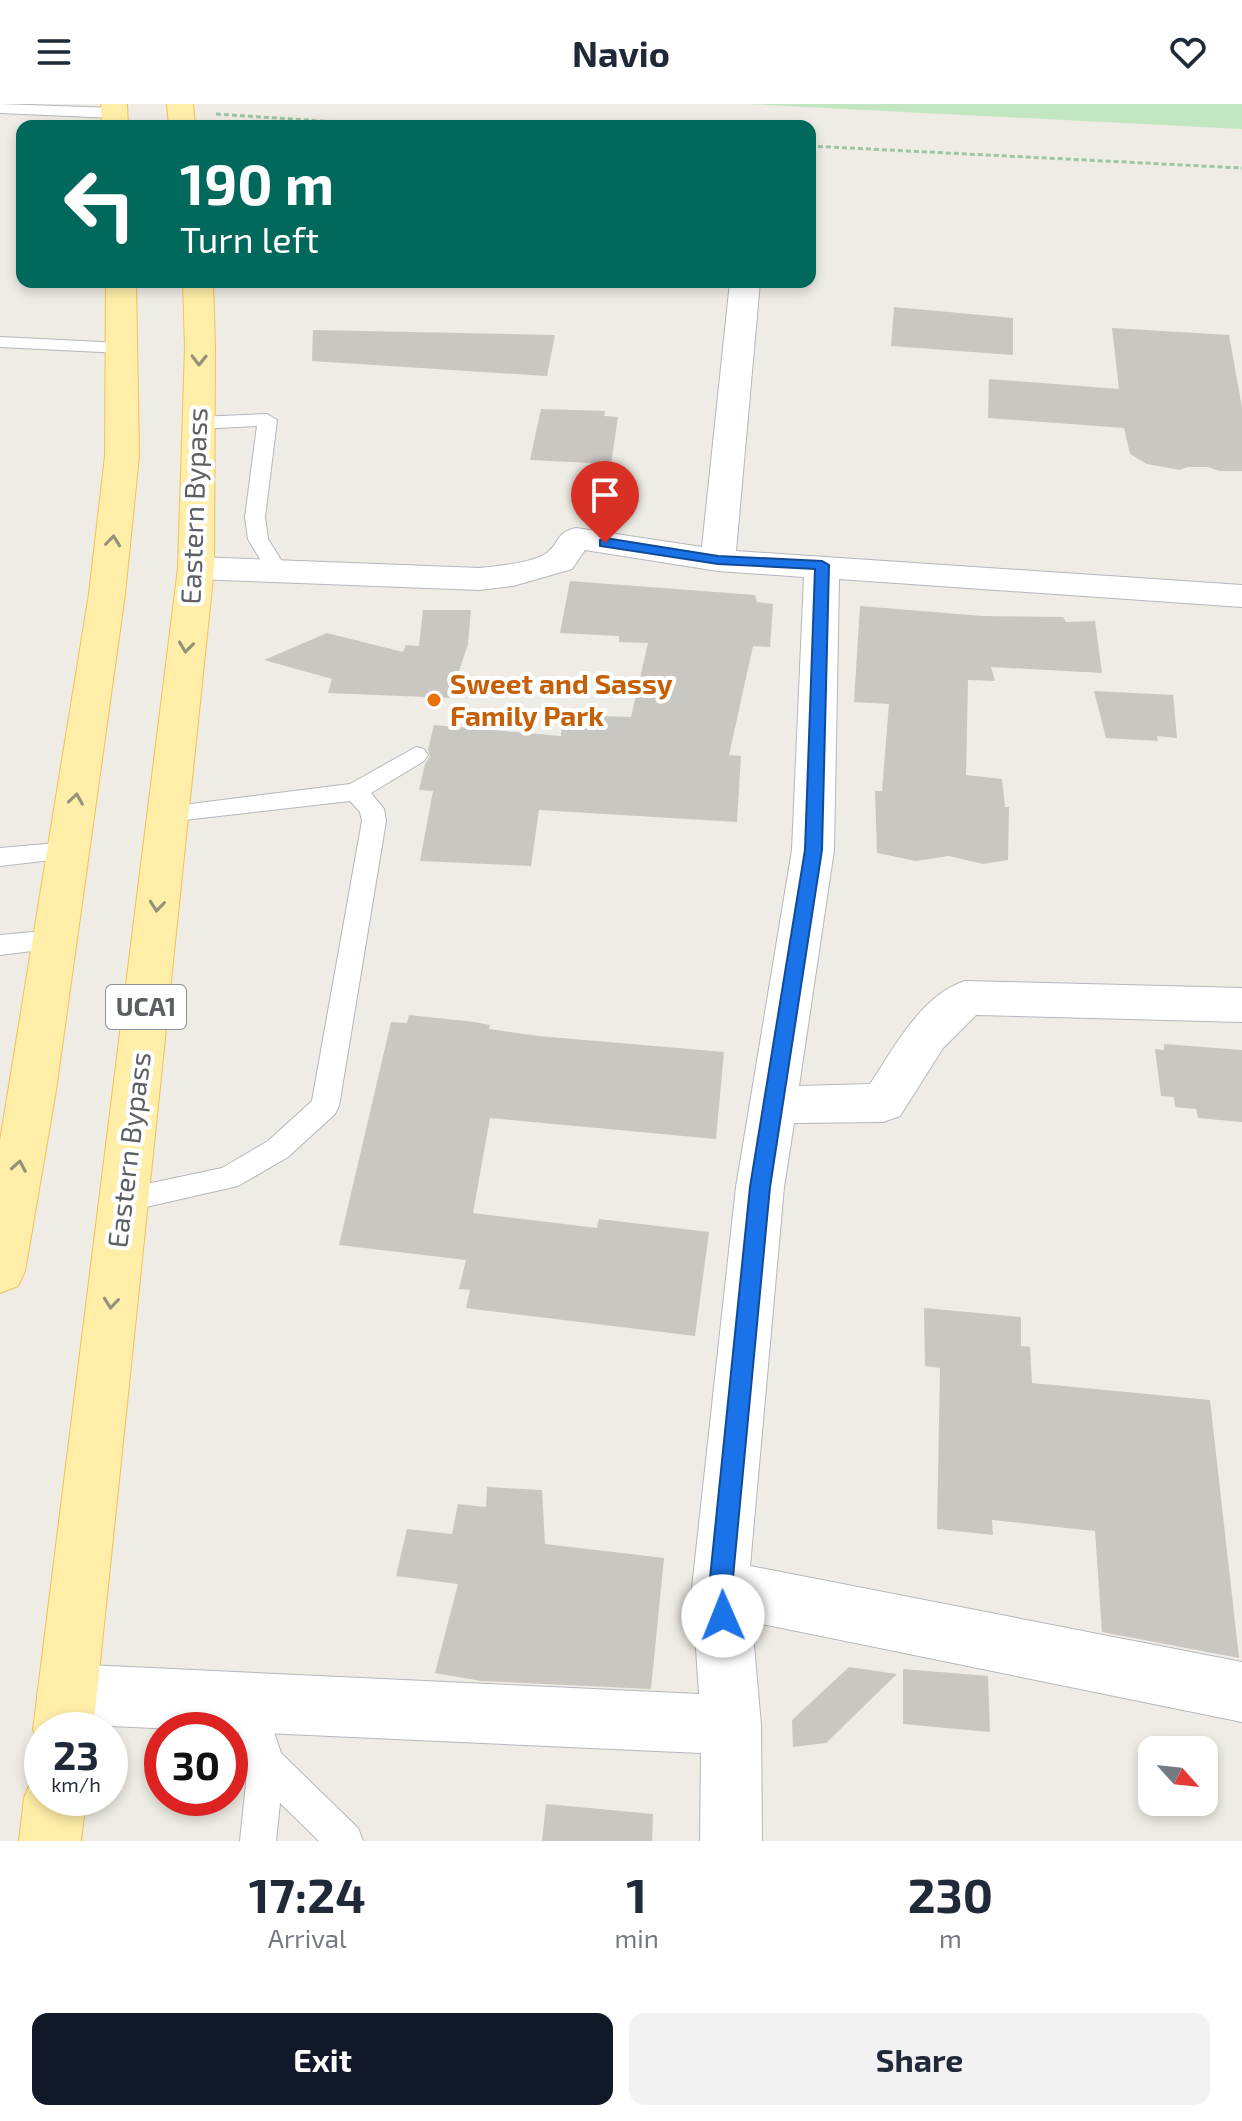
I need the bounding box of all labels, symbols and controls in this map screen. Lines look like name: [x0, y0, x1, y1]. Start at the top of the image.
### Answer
icon: menu: [32, 30, 76, 74]
icon: heart: [1166, 30, 1210, 74]
text: Navio: [572, 31, 670, 74]
text: 190 m: [180, 149, 334, 216]
icon: left: [48, 152, 152, 256]
text: Turn left: [180, 217, 319, 260]
one-way arrow: [191, 354, 208, 367]
street label: Eastern Bypass: [173, 407, 213, 605]
pin: [571, 461, 639, 543]
icon: arrive: [583, 473, 627, 517]
one-way arrow: [104, 534, 121, 547]
one-way arrow: [178, 641, 195, 654]
place label: Sweet and Sassy Family Park: [450, 666, 673, 732]
marker: Sweet and Sassy Family Park: [425, 691, 443, 709]
one-way arrow: [67, 792, 84, 805]
one-way arrow: [149, 900, 166, 913]
road number: UCA1: [106, 985, 186, 1029]
street label: Eastern Bypass: [99, 1050, 157, 1250]
one-way arrow: [9, 1159, 26, 1173]
one-way arrow: [103, 1297, 120, 1310]
position arrow: [681, 1574, 765, 1658]
speed limit sign: 30: [144, 1712, 248, 1816]
text: 23: [53, 1730, 99, 1778]
north arrow: [1138, 1736, 1218, 1816]
map controls: [1138, 1736, 1218, 1816]
text: km/h: [51, 1772, 101, 1796]
text: 17:24: [249, 1865, 366, 1923]
text: 1: [626, 1865, 647, 1923]
text: 230: [908, 1865, 993, 1923]
text: Arrival: [268, 1922, 347, 1953]
text: min: [615, 1922, 659, 1953]
text: m: [939, 1922, 962, 1953]
button: Exit: [32, 2013, 613, 2105]
button: Share: [629, 2013, 1210, 2105]

